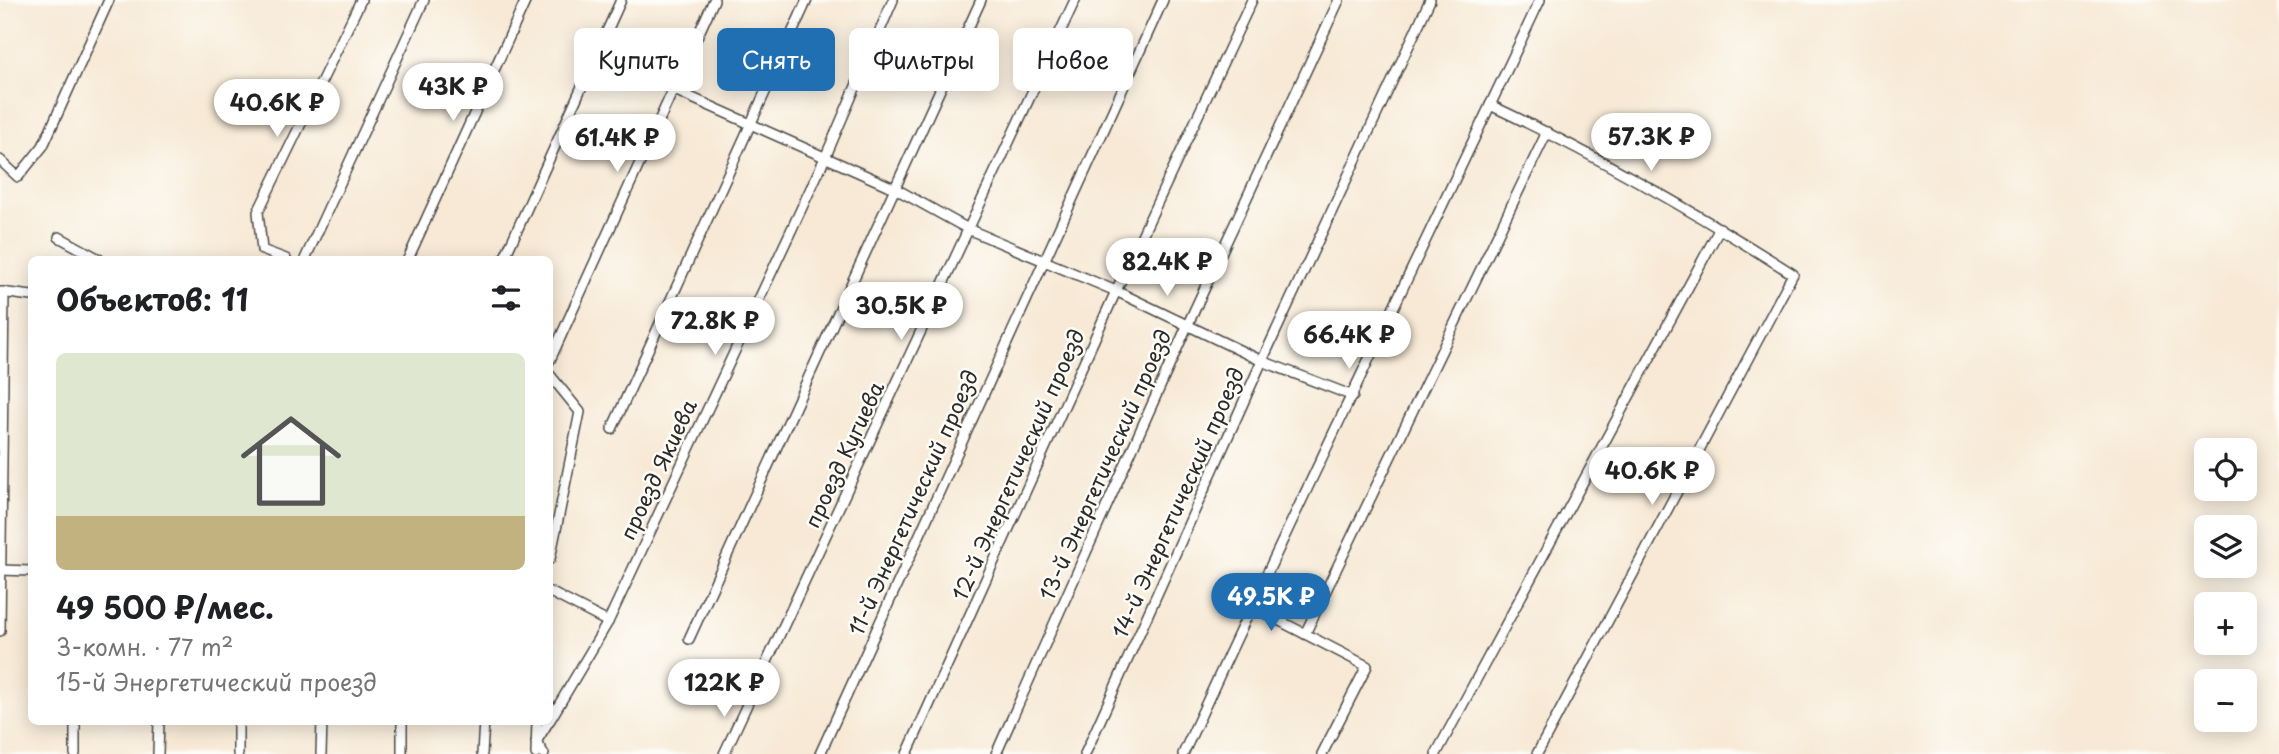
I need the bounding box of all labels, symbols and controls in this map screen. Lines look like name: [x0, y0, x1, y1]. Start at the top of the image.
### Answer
chip: Купить: [574, 28, 703, 91]
chip: Снять: [717, 28, 835, 91]
chip: Фильтры: [849, 28, 999, 91]
chip: Новое: [1013, 28, 1133, 91]
pin: 43K ₽: [404, 64, 502, 123]
text: 43K ₽: [418, 68, 488, 103]
pin: 40.6K ₽: [212, 80, 342, 139]
text: 40.6K ₽: [230, 84, 324, 119]
pin: 61.4K ₽: [552, 114, 682, 174]
pin: 57.3K ₽: [1586, 114, 1716, 173]
text: 57.3K ₽: [1607, 118, 1695, 153]
text: 61.4K ₽: [575, 119, 659, 154]
pin: 82.4K ₽: [1102, 238, 1232, 298]
text: 82.4K ₽: [1122, 243, 1212, 278]
text: Объектов: 11: [56, 276, 249, 321]
icon: filters: [487, 279, 525, 317]
pin: 30.5K ₽: [836, 282, 966, 342]
text: 30.5K ₽: [855, 287, 947, 322]
pin: 72.8K ₽: [650, 298, 780, 357]
text: 72.8K ₽: [671, 302, 759, 337]
pin: 66.4K ₽: [1284, 312, 1414, 371]
text: 66.4K ₽: [1303, 316, 1395, 351]
street label: 12-й Энергетический проезд: [943, 323, 1092, 605]
street label: 13-й Энергетический проезд: [1030, 324, 1178, 605]
street label: 14-й Энергетический проезд: [1103, 362, 1251, 643]
street label: 11-й Энергетический проезд: [839, 364, 985, 640]
street label: проезд Кугиева: [795, 375, 891, 533]
street label: проезд Якиева: [611, 394, 704, 545]
icon: home: [228, 398, 354, 524]
map controls: [2194, 438, 2257, 732]
button: locate: [2194, 438, 2257, 501]
pin: 40.6K ₽: [1587, 448, 1717, 507]
text: 40.6K ₽: [1605, 452, 1699, 487]
button: layers: [2194, 515, 2257, 578]
pin: 49.5K ₽: [1206, 574, 1336, 633]
text: 49.5K ₽: [1227, 578, 1315, 613]
text: 49 500 ₽/мес.: [56, 584, 274, 629]
button: +: [2194, 592, 2257, 655]
text: 3-комн. · 77 m²: [56, 629, 233, 664]
pin: 122K ₽: [667, 660, 781, 719]
text: 15-й Энергетический проезд: [56, 664, 377, 699]
text: 122K ₽: [684, 664, 764, 699]
button: −: [2194, 669, 2257, 732]

